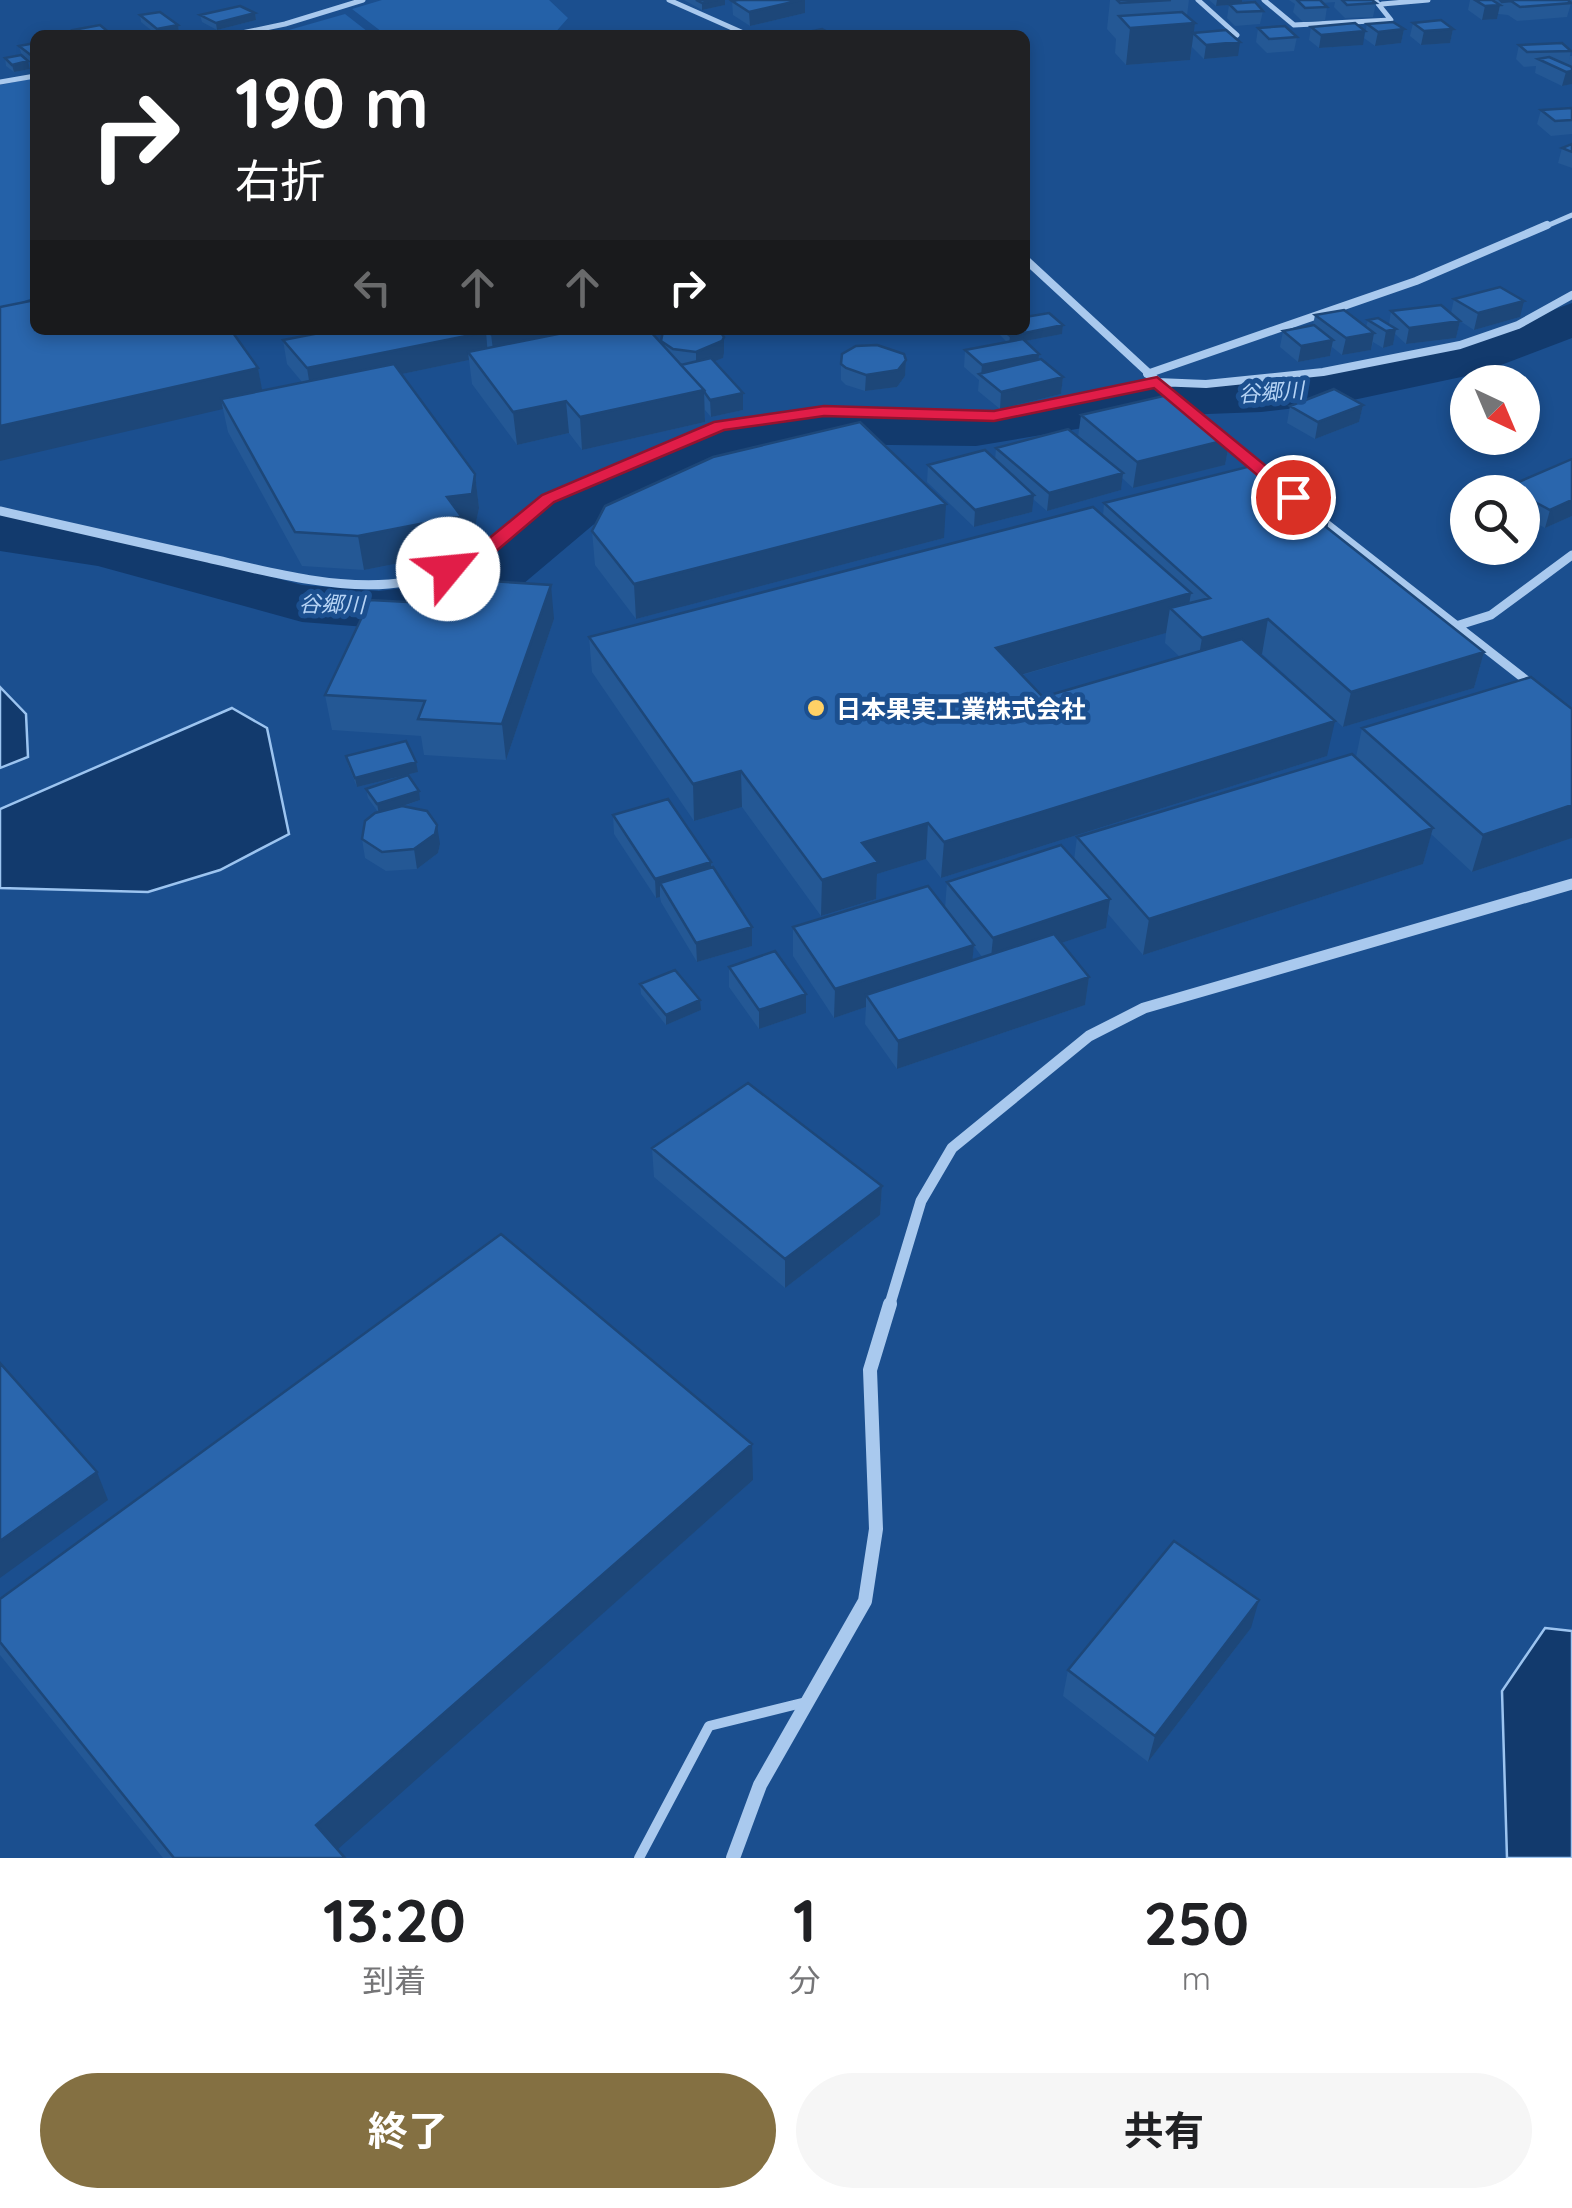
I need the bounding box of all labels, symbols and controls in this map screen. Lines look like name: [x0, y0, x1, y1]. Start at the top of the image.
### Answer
text: 190 m: [235, 58, 429, 146]
icon: right: [70, 70, 200, 200]
text: 右折: [235, 152, 325, 208]
icon: left: [345, 260, 400, 315]
icon: ahead: [450, 260, 505, 315]
icon: ahead: [555, 260, 610, 315]
icon: right: [660, 260, 715, 315]
north arrow: [1450, 365, 1540, 455]
map controls: [1450, 365, 1540, 565]
water label: 谷郷川: [1237, 376, 1307, 408]
pin: [1251, 455, 1336, 540]
icon: arrive: [1266, 470, 1321, 525]
button: search: [1450, 475, 1540, 565]
position arrow: [396, 517, 500, 621]
water label: 谷郷川: [299, 589, 367, 619]
place label: 日本果実工業株式会社: [836, 693, 1086, 724]
marker: 日本果実工業株式会社: [805, 697, 827, 719]
text: 13:20: [323, 1882, 466, 1957]
text: 1: [793, 1882, 816, 1957]
text: 250: [1144, 1885, 1249, 1960]
text: m: [1182, 1958, 1211, 1998]
text: 到着: [362, 1960, 426, 2000]
text: 分: [789, 1960, 821, 2000]
button: 終了: [40, 2073, 776, 2188]
button: 共有: [796, 2073, 1532, 2188]

